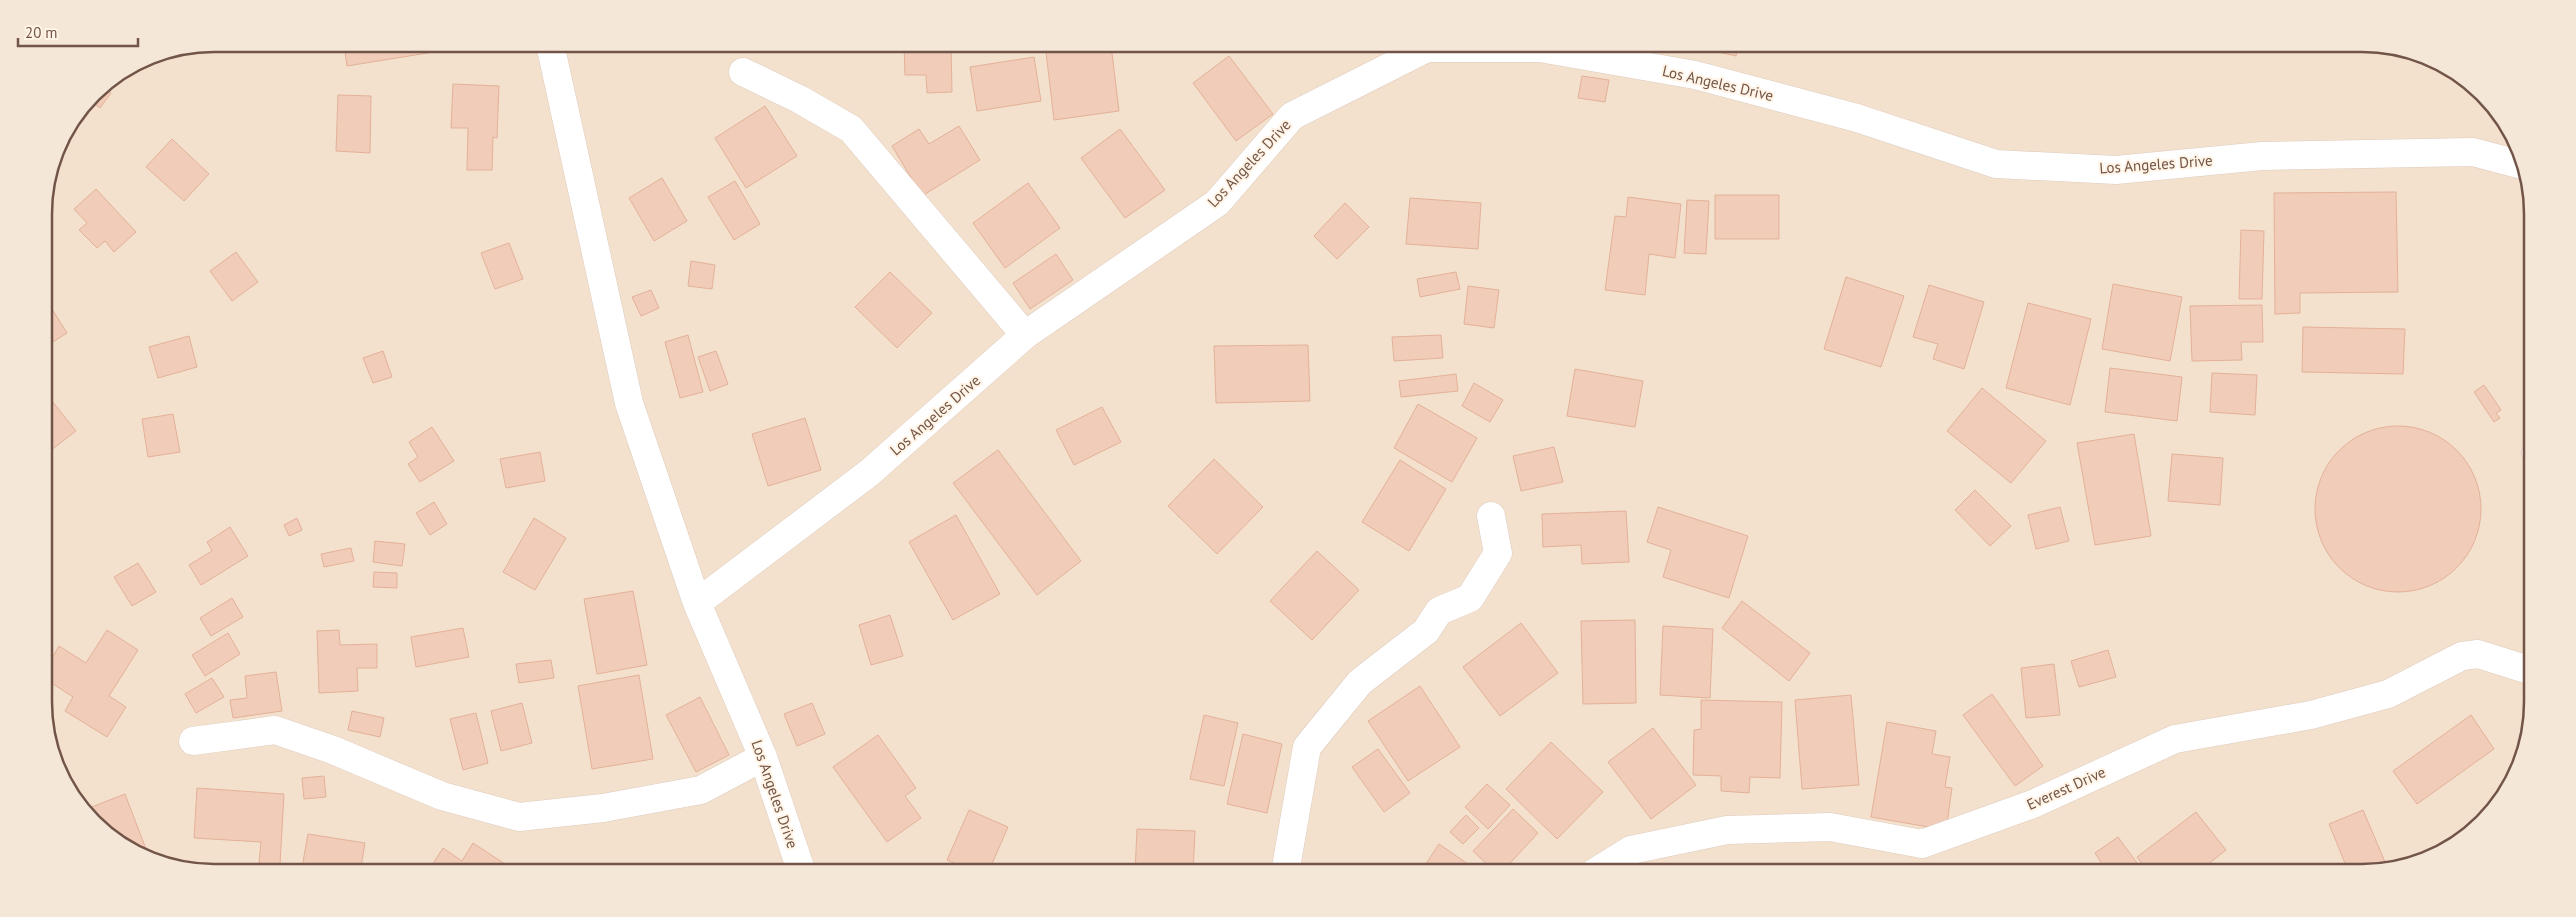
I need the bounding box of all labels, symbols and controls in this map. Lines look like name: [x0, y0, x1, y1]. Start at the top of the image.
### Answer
scale bar: [18, 15, 138, 47]
text: 20 m: [25, 23, 58, 42]
street label: Los Angeles Drive: [1661, 61, 1775, 105]
street label: Los Angeles Drive: [1203, 115, 1295, 211]
street label: Los Angeles Drive: [2099, 151, 2213, 177]
street label: Los Angeles Drive: [886, 371, 984, 459]
street label: Los Angeles Drive: [748, 737, 802, 851]
street label: Everest Drive: [2024, 762, 2108, 814]

